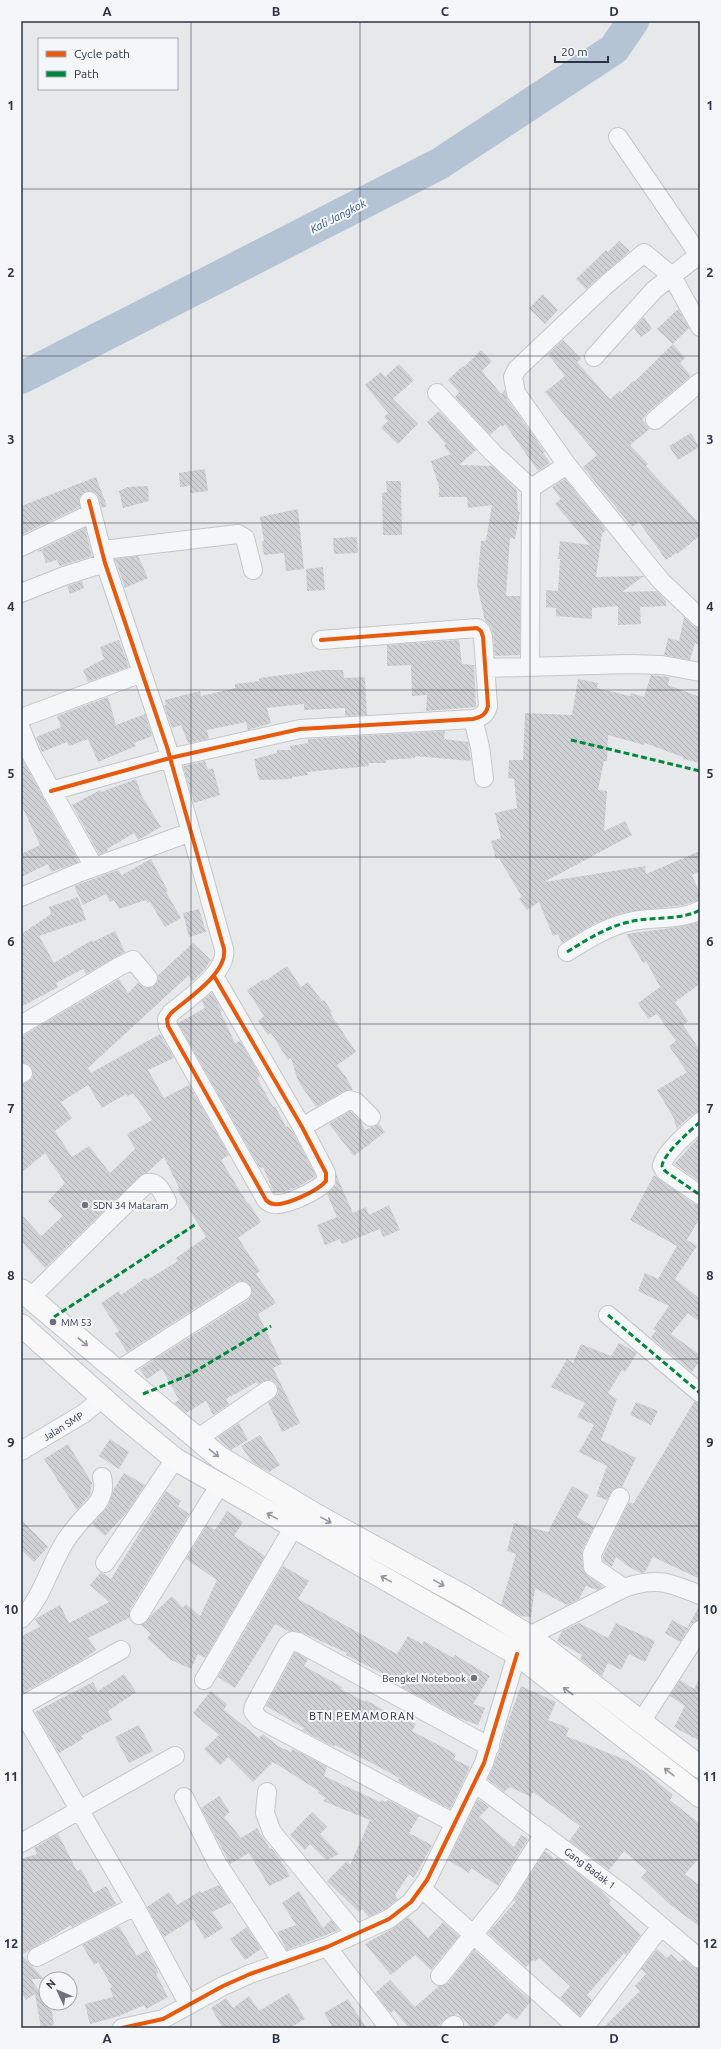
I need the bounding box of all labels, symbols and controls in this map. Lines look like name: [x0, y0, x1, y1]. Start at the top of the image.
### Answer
text: A: [102, 4, 112, 18]
text: B: [272, 4, 281, 18]
text: C: [441, 4, 450, 18]
text: D: [609, 4, 619, 18]
legend: [38, 38, 178, 90]
scale bar: [555, 38, 608, 64]
text: 20 m: [561, 45, 588, 58]
text: Cycle path: [74, 47, 130, 60]
text: Path: [74, 67, 99, 80]
text: 1: [7, 98, 15, 112]
text: 1: [706, 98, 714, 112]
water label: Kali Jangkok: [308, 197, 368, 235]
text: 2: [7, 265, 15, 279]
text: 2: [706, 265, 714, 279]
text: 3: [7, 432, 15, 446]
text: 3: [706, 432, 714, 446]
text: 4: [7, 599, 15, 613]
text: 4: [706, 599, 714, 613]
text: 5: [7, 766, 15, 780]
text: 5: [706, 766, 714, 780]
text: 6: [7, 934, 15, 948]
text: 6: [706, 934, 714, 948]
text: 7: [7, 1101, 15, 1115]
text: 7: [706, 1101, 714, 1115]
marker: SDN 34 Mataram: [80, 1200, 90, 1210]
place label: SDN 34 Mataram: [93, 1200, 169, 1211]
text: 8: [7, 1268, 15, 1282]
text: 8: [706, 1268, 714, 1282]
marker: MM 53: [48, 1317, 58, 1327]
place label: MM 53: [61, 1317, 92, 1328]
one-way arrow: [78, 1337, 88, 1346]
street label: Jalan SMP: [41, 1410, 86, 1443]
text: 9: [7, 1435, 15, 1449]
text: 9: [706, 1435, 714, 1449]
one-way arrow: [209, 1448, 220, 1457]
one-way arrow: [266, 1512, 278, 1519]
one-way arrow: [319, 1517, 331, 1524]
one-way arrow: [380, 1575, 392, 1583]
one-way arrow: [433, 1580, 445, 1587]
text: 10: [4, 1602, 18, 1616]
text: 10: [703, 1602, 717, 1616]
place label: Bengkel Notebook: [382, 1673, 466, 1684]
marker: Bengkel Notebook: [469, 1673, 479, 1683]
one-way arrow: [562, 1687, 573, 1696]
district label: BTN PEMAMORAN: [309, 1710, 415, 1722]
one-way arrow: [664, 1768, 675, 1776]
text: 11: [4, 1769, 18, 1783]
text: 11: [703, 1769, 717, 1783]
street label: Gang Badak 1: [562, 1846, 617, 1891]
text: 12: [4, 1936, 18, 1950]
text: 12: [703, 1936, 717, 1950]
north arrow: [38, 1971, 78, 2011]
text: N: [44, 1977, 58, 1991]
text: A: [102, 2031, 112, 2045]
text: B: [272, 2031, 281, 2045]
text: C: [441, 2031, 450, 2045]
text: D: [609, 2031, 619, 2045]

